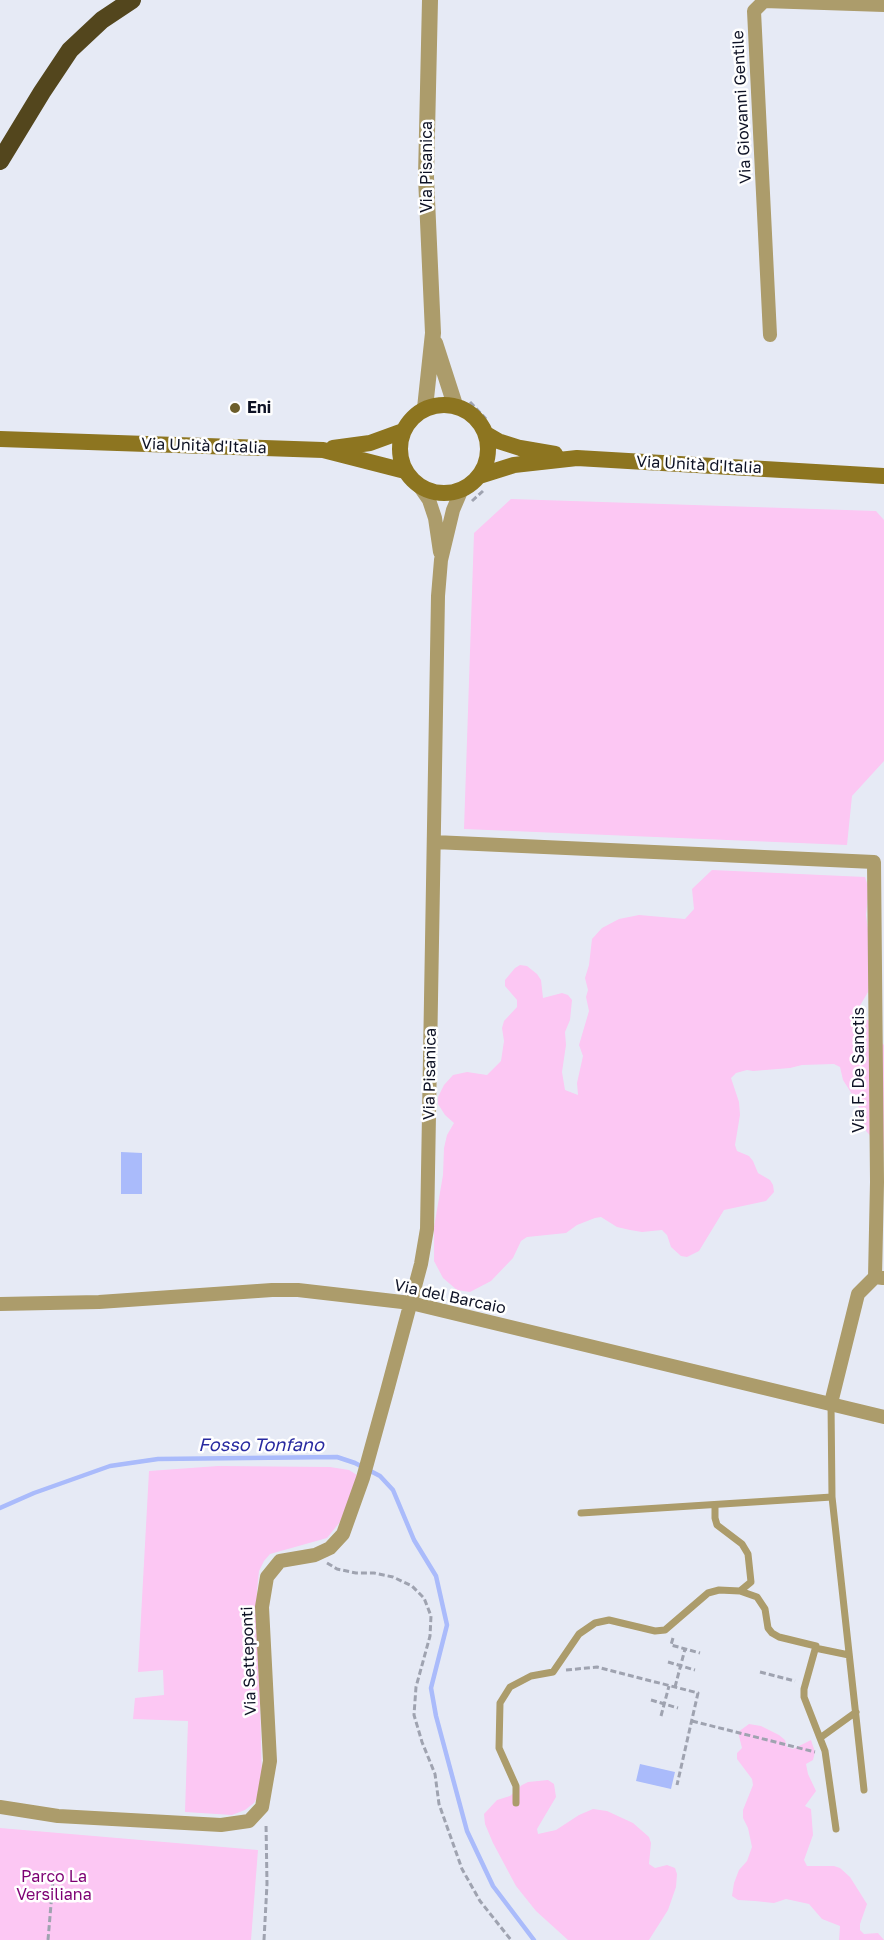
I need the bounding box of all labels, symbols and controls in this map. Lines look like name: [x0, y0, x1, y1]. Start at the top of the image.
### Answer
street label: Via Giovanni Gentile: [728, 30, 756, 184]
street label: Via Pisanica: [417, 121, 437, 213]
place label: Eni: [247, 398, 271, 418]
marker: Eni: [228, 401, 242, 415]
street label: Via Unità d'Italia: [141, 434, 267, 458]
street label: Via Unità d'Italia: [636, 452, 762, 478]
street label: Via F. De Sanctis: [849, 1007, 869, 1133]
street label: Via Pisanica: [420, 1028, 440, 1120]
street label: Via del Barcaio: [392, 1276, 508, 1318]
water label: Fosso Tonfano: [198, 1434, 324, 1456]
street label: Via Setteponti: [237, 1606, 261, 1716]
park label: Parco La Versiliana: [16, 1867, 92, 1905]

